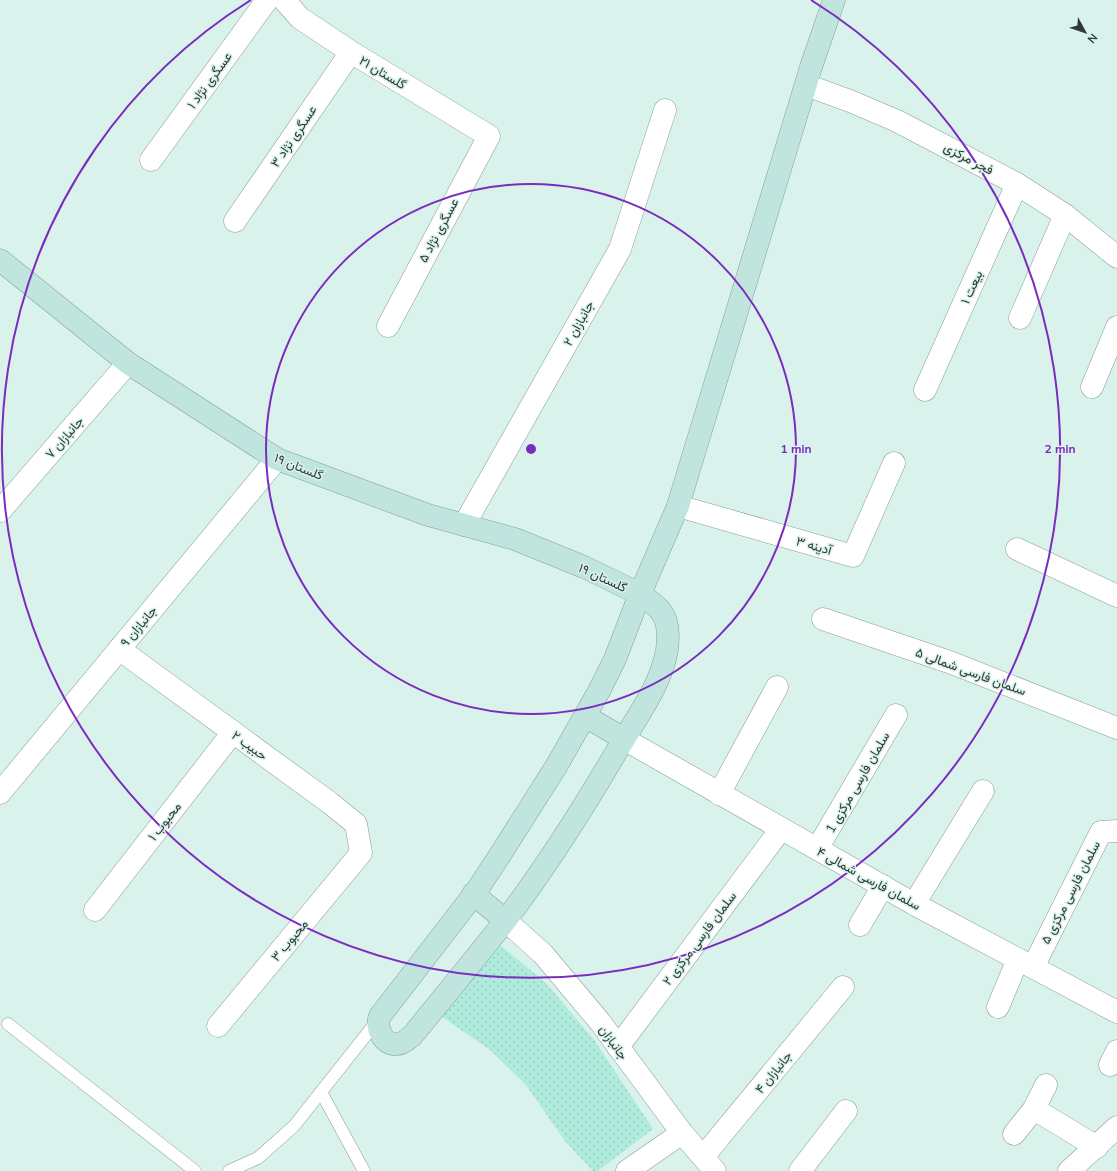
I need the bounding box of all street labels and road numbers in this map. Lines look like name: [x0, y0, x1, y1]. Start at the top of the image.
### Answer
street label: عسگری نژاد ۱: [183, 48, 237, 113]
street label: گلستان ۲۱: [356, 52, 410, 94]
street label: عسگری نژاد ۳: [266, 102, 321, 171]
street label: فجر مرکزی: [941, 138, 997, 180]
street label: عسگری نژاد ۵: [414, 195, 463, 266]
street label: بیعت ۱: [957, 268, 987, 307]
street label: جانبازان ۲: [559, 297, 599, 349]
street label: جانبازان ۷: [42, 413, 88, 462]
street label: گلستان ۱۹: [271, 449, 326, 485]
street label: آدینه ۳: [794, 532, 835, 560]
street label: گلستان ۱۹: [575, 559, 630, 597]
street label: جانبازان ۹: [116, 602, 161, 651]
street label: سلمان فارسی شمالی ۵: [913, 644, 1028, 700]
street label: حبیب ۲: [228, 727, 271, 765]
street label: سلمان فارسی مرکزی 1: [822, 729, 894, 836]
street label: محبوب ۱: [144, 798, 186, 845]
street label: سلمان فارسی مرکزی ۵: [1037, 838, 1105, 947]
street label: سلمان فارسی شمالی ۴: [813, 843, 924, 915]
street label: سلمان فارسی مرکزی ۲: [659, 888, 741, 989]
street label: محبوب ۳: [267, 916, 313, 965]
street label: جانبازان: [594, 1021, 632, 1064]
street label: جانبازان ۴: [751, 1047, 797, 1098]

